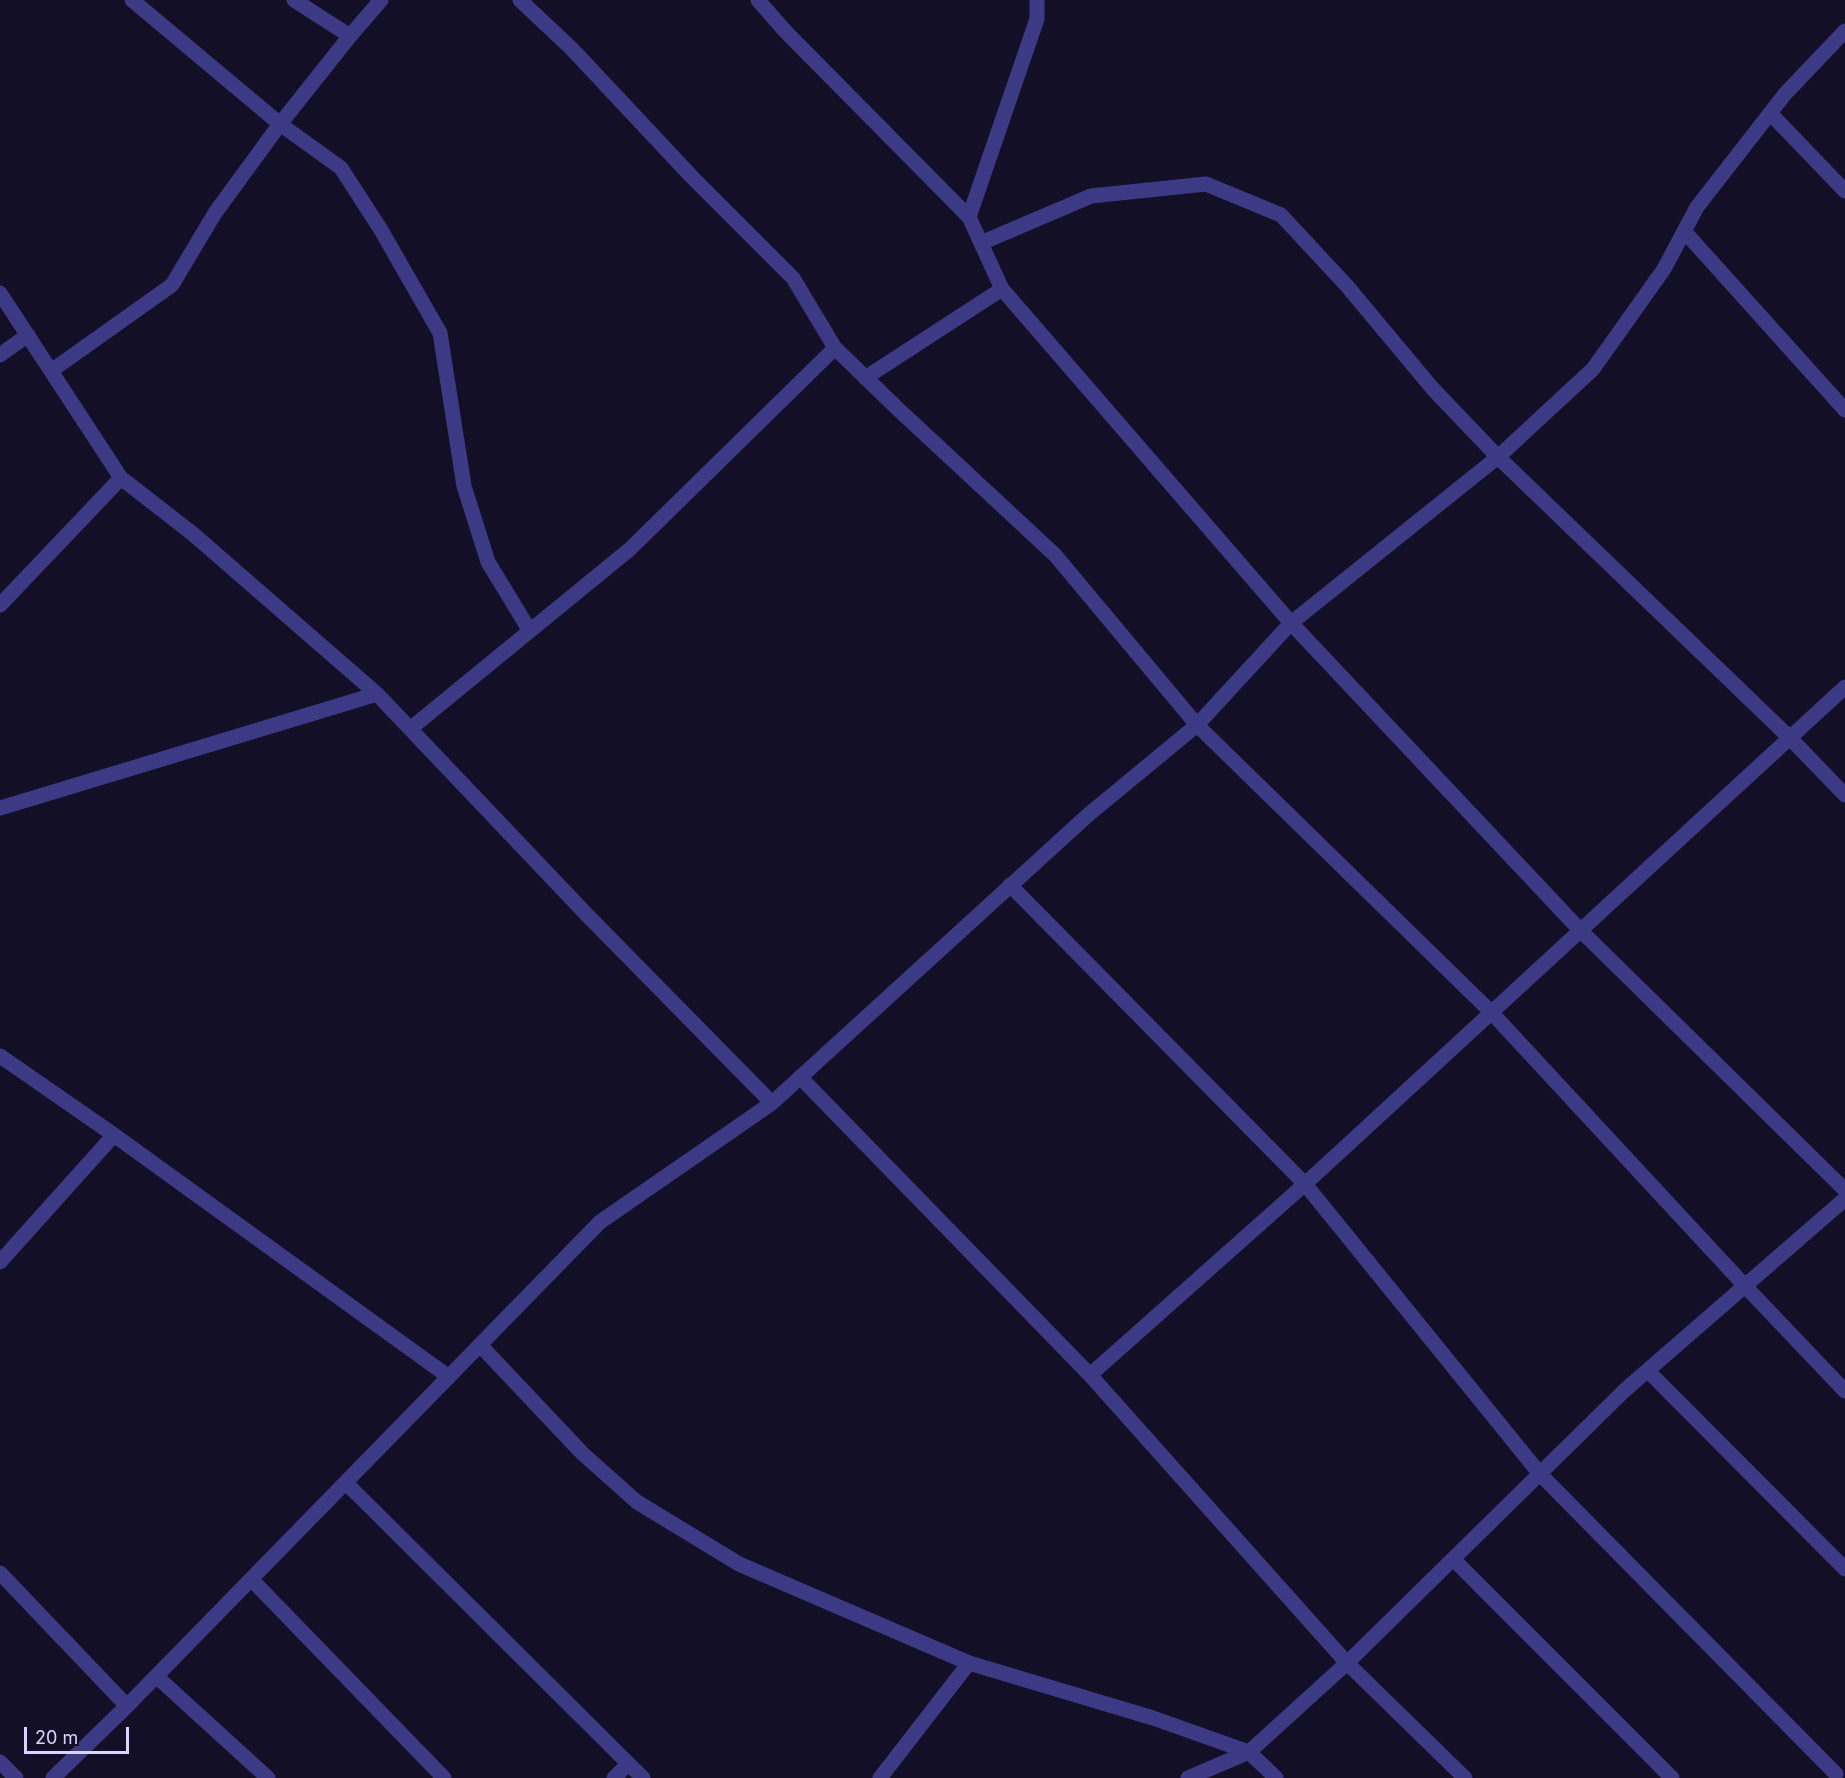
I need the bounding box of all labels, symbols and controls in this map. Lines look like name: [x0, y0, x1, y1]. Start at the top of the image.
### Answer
scale bar: [27, 1715, 132, 1753]
text: 20 m: [35, 1727, 78, 1748]

